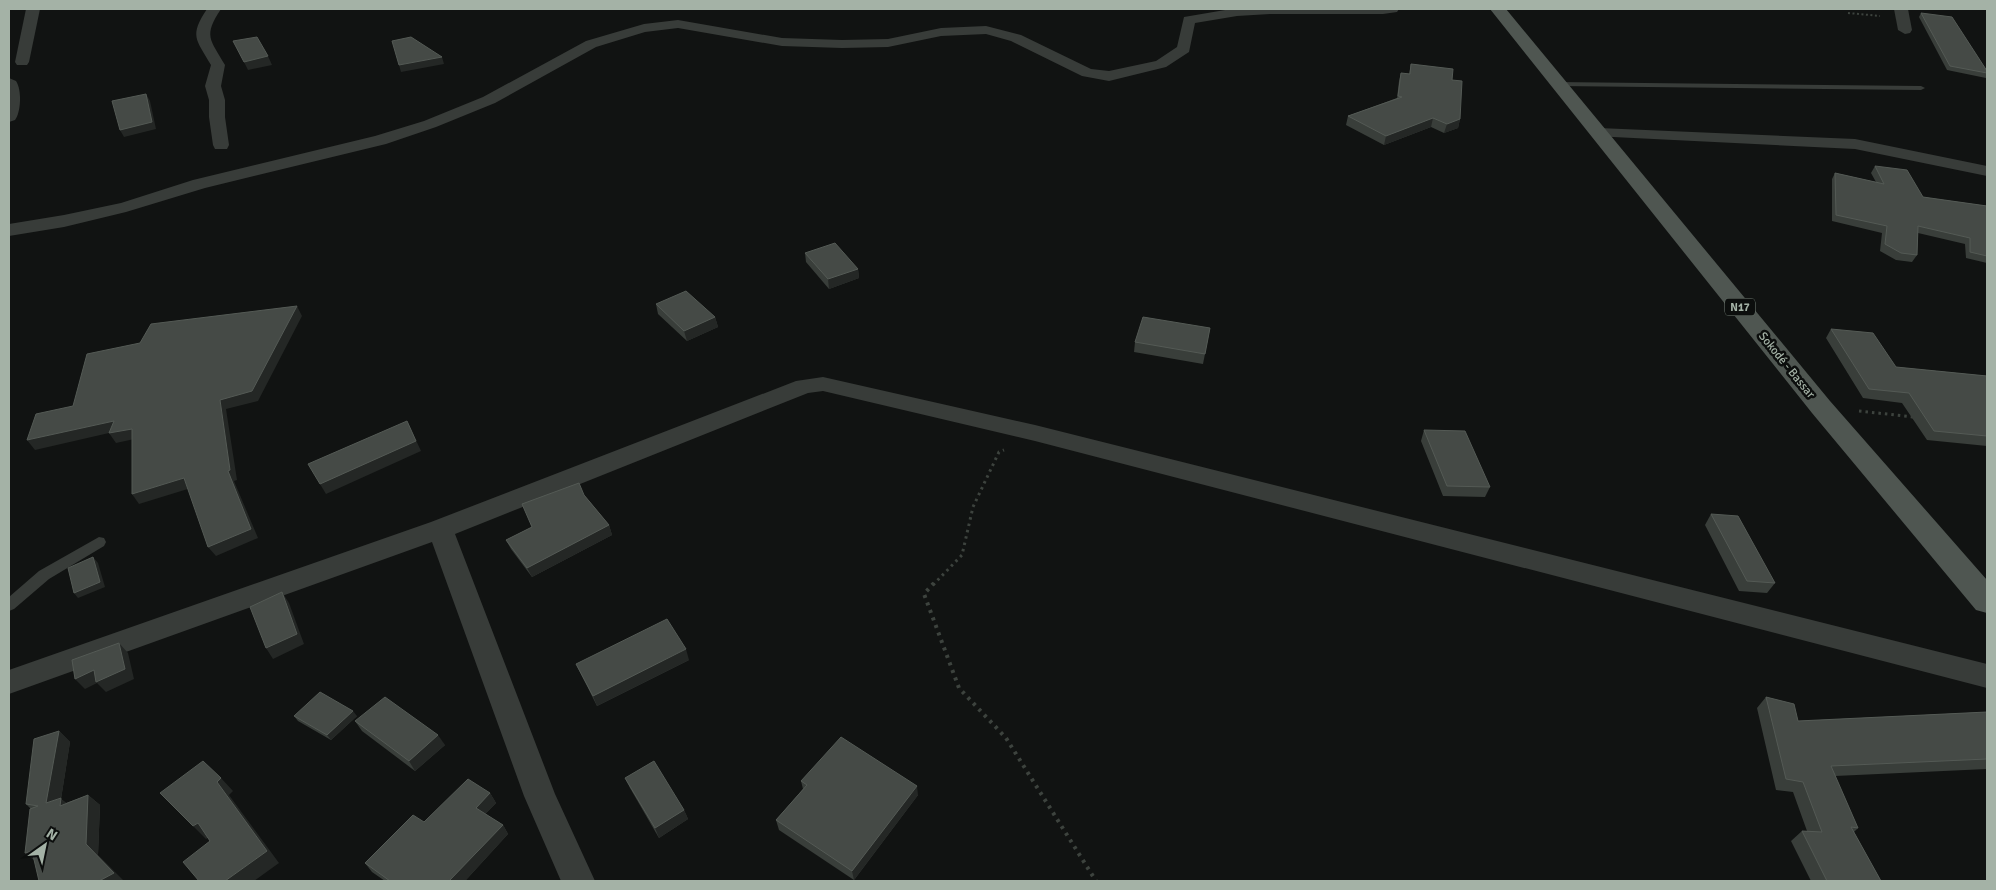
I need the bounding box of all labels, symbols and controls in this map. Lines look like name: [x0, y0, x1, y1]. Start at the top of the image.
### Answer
road number: N17: [1725, 298, 1755, 316]
street label: Sokodé - Bassar: [1755, 329, 1818, 402]
north arrow: [20, 820, 70, 870]
text: N: [43, 825, 61, 844]

